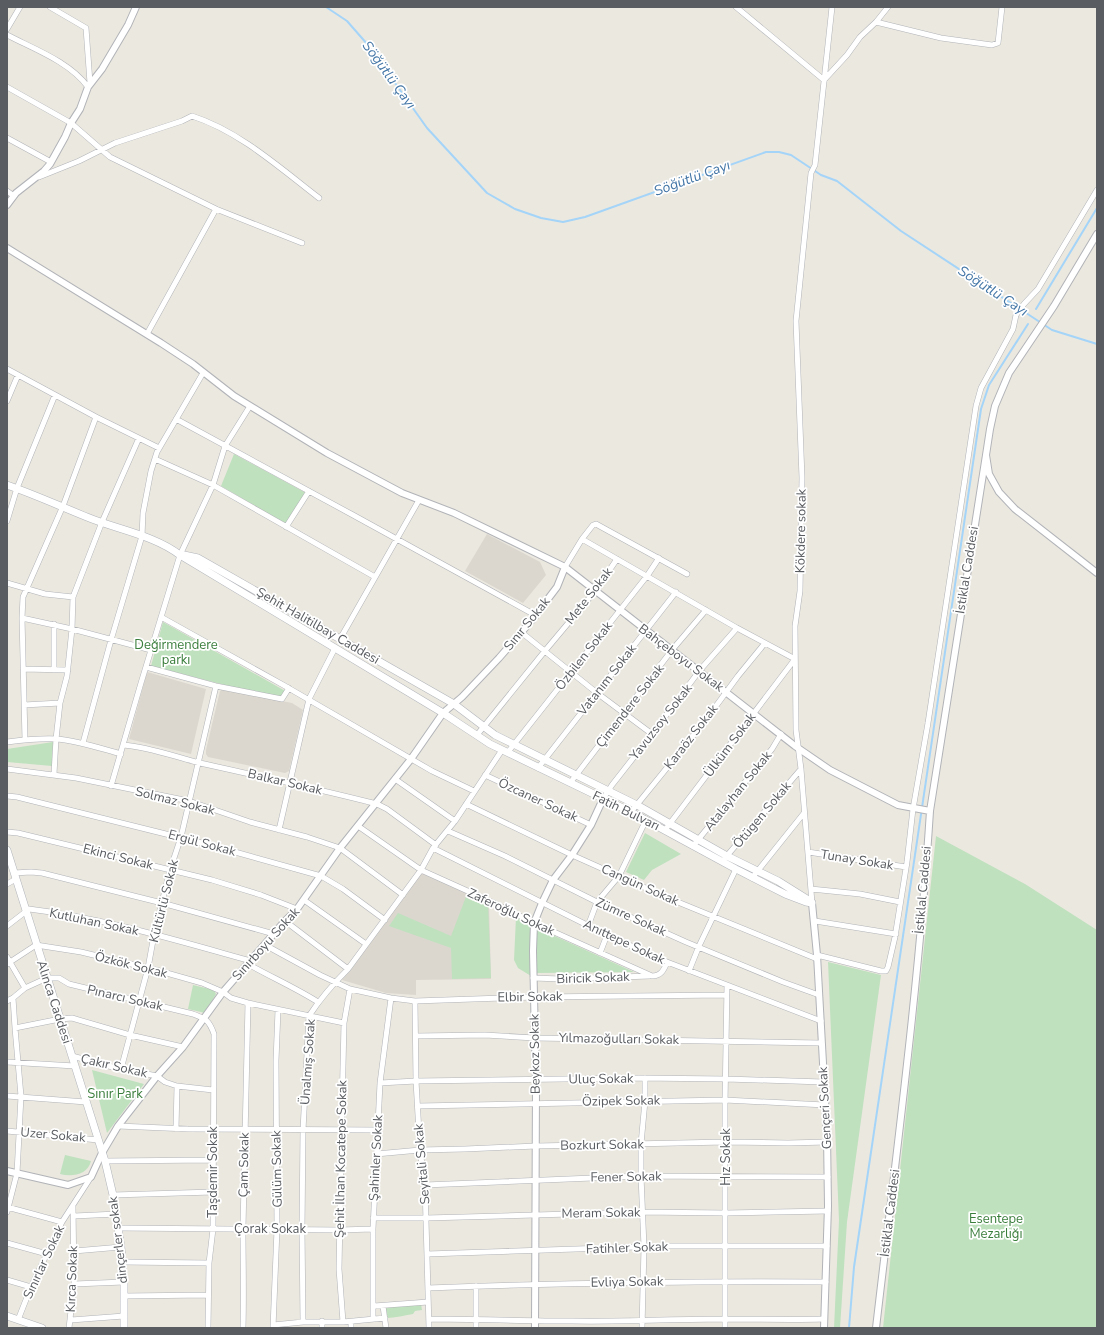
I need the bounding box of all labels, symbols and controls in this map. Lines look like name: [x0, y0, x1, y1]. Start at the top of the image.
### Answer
water label: Söğütlü Çayı: [358, 37, 420, 113]
water label: Söğütlü Çayı: [651, 155, 733, 201]
water label: Söğütlü Çayı: [954, 261, 1032, 321]
street label: Kökdere sokak: [791, 488, 811, 573]
street label: İstiklal Caddesi: [950, 525, 983, 615]
street label: Mete Sokak: [561, 563, 617, 628]
street label: Şehit Halitilbay Caddesi: [253, 583, 383, 669]
street label: Sınır Sokak: [500, 593, 555, 655]
street label: Özbilen Sokak: [551, 617, 617, 694]
street label: Bahçeboyu Sokak: [634, 620, 728, 696]
park label: Değirmendere parkı: [134, 636, 218, 669]
street label: Vatanım Sokak: [573, 640, 641, 720]
street label: Çimendere Sokak: [592, 660, 669, 752]
street label: Yavuzsoy Sokak: [625, 680, 697, 765]
street label: Karaöz Sokak: [660, 700, 722, 773]
street label: Ülküm Sokak: [699, 708, 761, 781]
street label: Atalayhan Sokak: [700, 747, 776, 835]
street label: Balkar Sokak: [246, 765, 324, 799]
street label: Özcaner Sokak: [495, 773, 582, 827]
street label: Ötügen Sokak: [728, 777, 796, 852]
street label: Solmaz Sokak: [133, 782, 217, 820]
street label: Fatih Bulvarı: [589, 787, 663, 835]
street label: Ergül Sokak: [166, 825, 238, 861]
street label: Ekinci Sokak: [81, 840, 156, 875]
street label: Tunay Sokak: [819, 845, 895, 875]
street label: İstiklal Caddesi: [909, 845, 936, 935]
street label: Kültürlü Sokak: [145, 857, 183, 944]
street label: Cangün Sokak: [598, 860, 682, 910]
street label: Zaferoğlu Sokak: [464, 884, 558, 940]
street label: Zümre Sokak: [593, 893, 670, 941]
street label: Sınırboyu Sokak: [228, 903, 304, 985]
street label: Kutluhan Sokak: [48, 904, 141, 940]
street label: Anıttepe Sokak: [580, 915, 668, 969]
street label: Özkök Sokak: [93, 946, 170, 983]
street label: Alınca Caddesi: [32, 958, 76, 1046]
street label: Biricik Sokak: [556, 968, 630, 988]
street label: Pınarcı Sokak: [85, 981, 165, 1016]
street label: Elbir Sokak: [497, 987, 563, 1007]
street label: Beykoz Sokak: [525, 1013, 545, 1094]
street label: Ünalmış Sokak: [295, 1018, 320, 1106]
street label: Yılmazoğulları Sokak: [558, 1029, 680, 1049]
street label: Çakır Sokak: [79, 1050, 150, 1083]
street label: Gençeri Sokak: [814, 1066, 836, 1150]
street label: Uluç Sokak: [568, 1069, 634, 1089]
street label: Şehit İlhan Kocatepe Sokak: [330, 1079, 351, 1238]
park label: Sınır Park: [87, 1085, 143, 1103]
street label: Özipek Sokak: [582, 1090, 661, 1111]
street label: Şahinler Sokak: [365, 1114, 387, 1202]
street label: Seyitali Sokak: [409, 1122, 435, 1205]
street label: Uzer Sokak: [20, 1123, 87, 1147]
street label: Taşdemir Sokak: [204, 1126, 222, 1218]
street label: Hız Sokak: [717, 1128, 735, 1186]
street label: Gülüm Sokak: [267, 1130, 287, 1208]
street label: Çam Sokak: [234, 1132, 254, 1198]
street label: Bozkurt Sokak: [560, 1135, 644, 1155]
street label: Fener Sokak: [590, 1167, 662, 1187]
street label: İstiklal Caddesi: [875, 1168, 904, 1258]
street label: dinçerler sokak: [104, 1195, 132, 1284]
street label: Meram Sokak: [561, 1203, 641, 1223]
park label: Esentepe Mezarlığı: [969, 1210, 1023, 1243]
street label: Çorak Sokak: [234, 1220, 306, 1238]
street label: Sınırlar Sokak: [19, 1222, 69, 1302]
street label: Fatihler Sokak: [585, 1238, 669, 1258]
street label: Kırca Sokak: [62, 1245, 82, 1313]
street label: Evliya Sokak: [590, 1272, 664, 1292]

